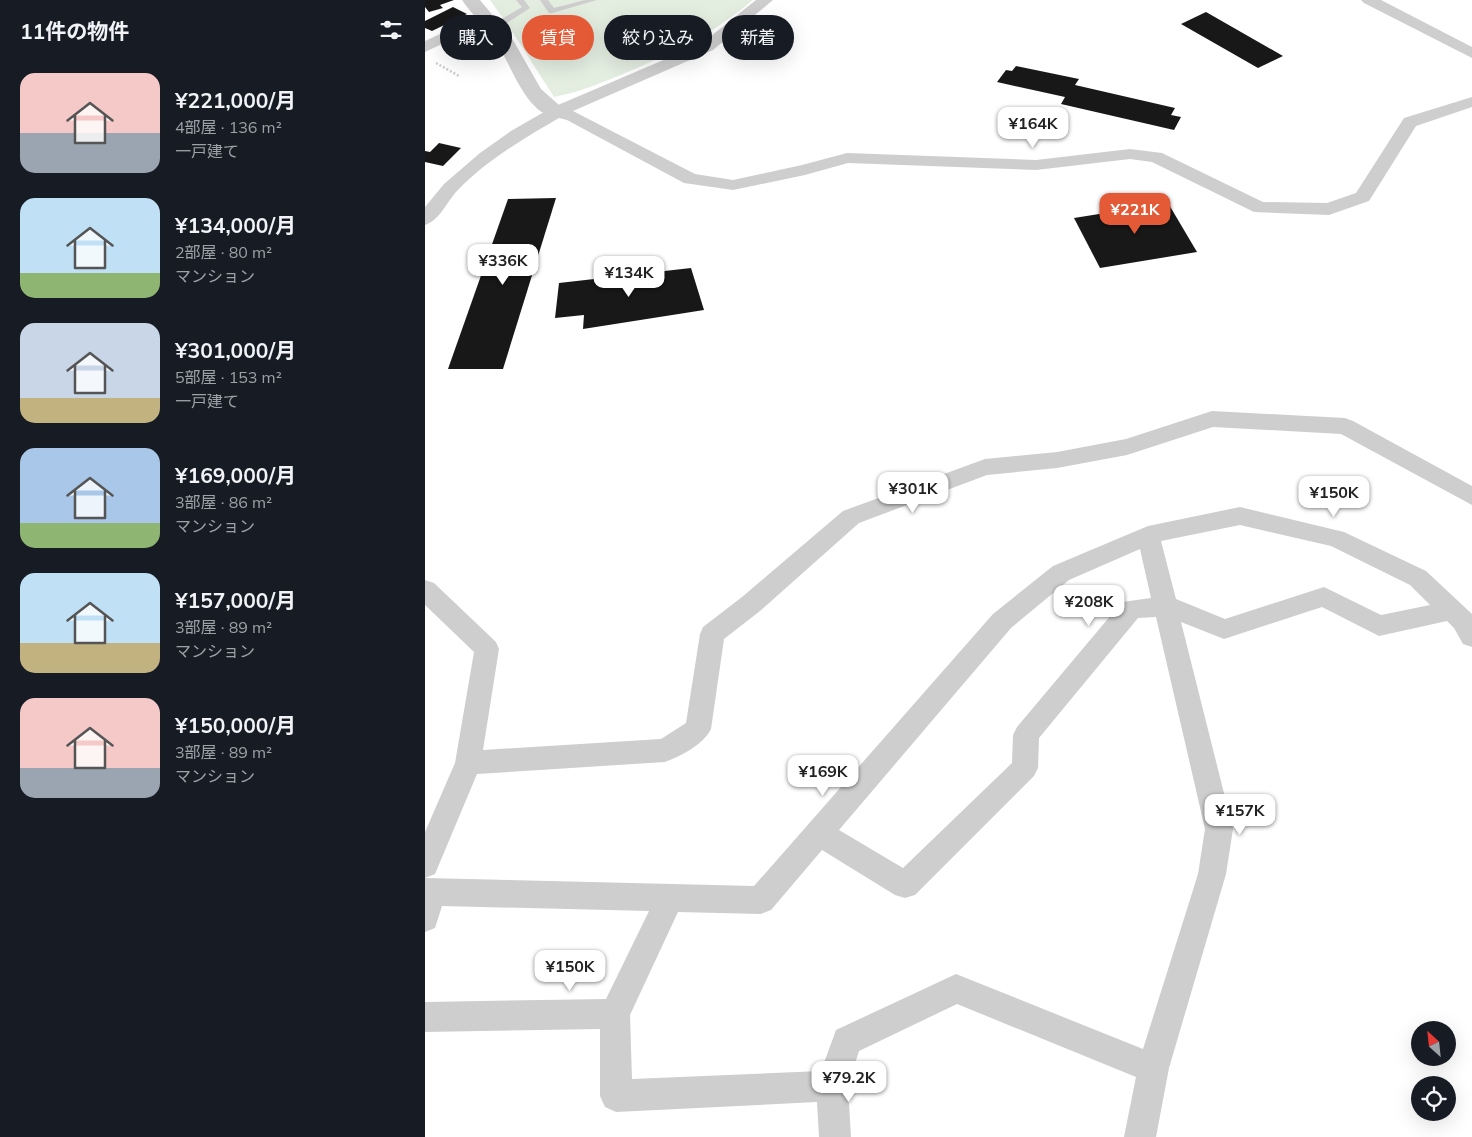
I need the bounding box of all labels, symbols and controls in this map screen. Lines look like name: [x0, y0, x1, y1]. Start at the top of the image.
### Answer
chip: 購入: [440, 15, 512, 60]
chip: 賃貸: [522, 15, 594, 60]
chip: 絞り込み: [604, 15, 712, 60]
chip: 新着: [722, 15, 794, 60]
icon: filters: [377, 16, 405, 44]
text: 11件の物件: [20, 18, 129, 44]
text: ¥221,000/月: [175, 87, 296, 113]
icon: home: [60, 93, 120, 153]
pin: ¥164K: [998, 106, 1068, 149]
text: ¥164K: [1008, 113, 1058, 133]
text: 4部屋 · 136 m²: [175, 117, 282, 137]
text: 一戸建て: [175, 141, 239, 161]
pin: ¥221K: [1100, 192, 1170, 235]
text: ¥221K: [1110, 199, 1160, 219]
text: ¥134,000/月: [175, 212, 296, 238]
icon: home: [60, 218, 120, 278]
text: 2部屋 · 80 m²: [175, 242, 272, 262]
pin: ¥336K: [468, 244, 538, 286]
text: ¥336K: [478, 250, 528, 270]
pin: ¥134K: [594, 256, 664, 298]
text: ¥134K: [604, 262, 654, 282]
text: マンション: [175, 266, 255, 286]
text: ¥301,000/月: [175, 337, 296, 363]
icon: home: [60, 343, 120, 403]
text: 5部屋 · 153 m²: [175, 367, 282, 387]
text: 一戸建て: [175, 391, 239, 411]
text: ¥169,000/月: [175, 462, 296, 488]
icon: home: [60, 468, 120, 528]
pin: ¥301K: [878, 472, 948, 514]
pin: ¥150K: [1299, 476, 1369, 518]
text: ¥301K: [888, 478, 938, 498]
text: ¥150K: [1309, 482, 1359, 502]
text: 3部屋 · 86 m²: [175, 492, 272, 512]
text: マンション: [175, 516, 255, 536]
pin: ¥208K: [1054, 584, 1124, 627]
text: ¥157,000/月: [175, 587, 296, 613]
text: ¥208K: [1064, 591, 1114, 611]
icon: home: [60, 593, 120, 653]
text: 3部屋 · 89 m²: [175, 617, 272, 637]
text: マンション: [175, 641, 255, 661]
text: ¥150,000/月: [175, 712, 296, 738]
icon: home: [60, 718, 120, 778]
text: 3部屋 · 89 m²: [175, 742, 272, 762]
pin: ¥169K: [788, 754, 858, 797]
text: ¥169K: [798, 761, 848, 781]
text: マンション: [175, 766, 255, 786]
pin: ¥157K: [1205, 794, 1275, 836]
text: ¥157K: [1215, 800, 1265, 820]
pin: ¥150K: [535, 950, 605, 992]
text: ¥150K: [545, 956, 595, 976]
north arrow: [1411, 1021, 1456, 1066]
map controls: [1411, 1021, 1456, 1121]
pin: ¥79.2K: [808, 1060, 890, 1103]
text: ¥79.2K: [822, 1067, 876, 1087]
button: locate: [1411, 1076, 1456, 1121]

